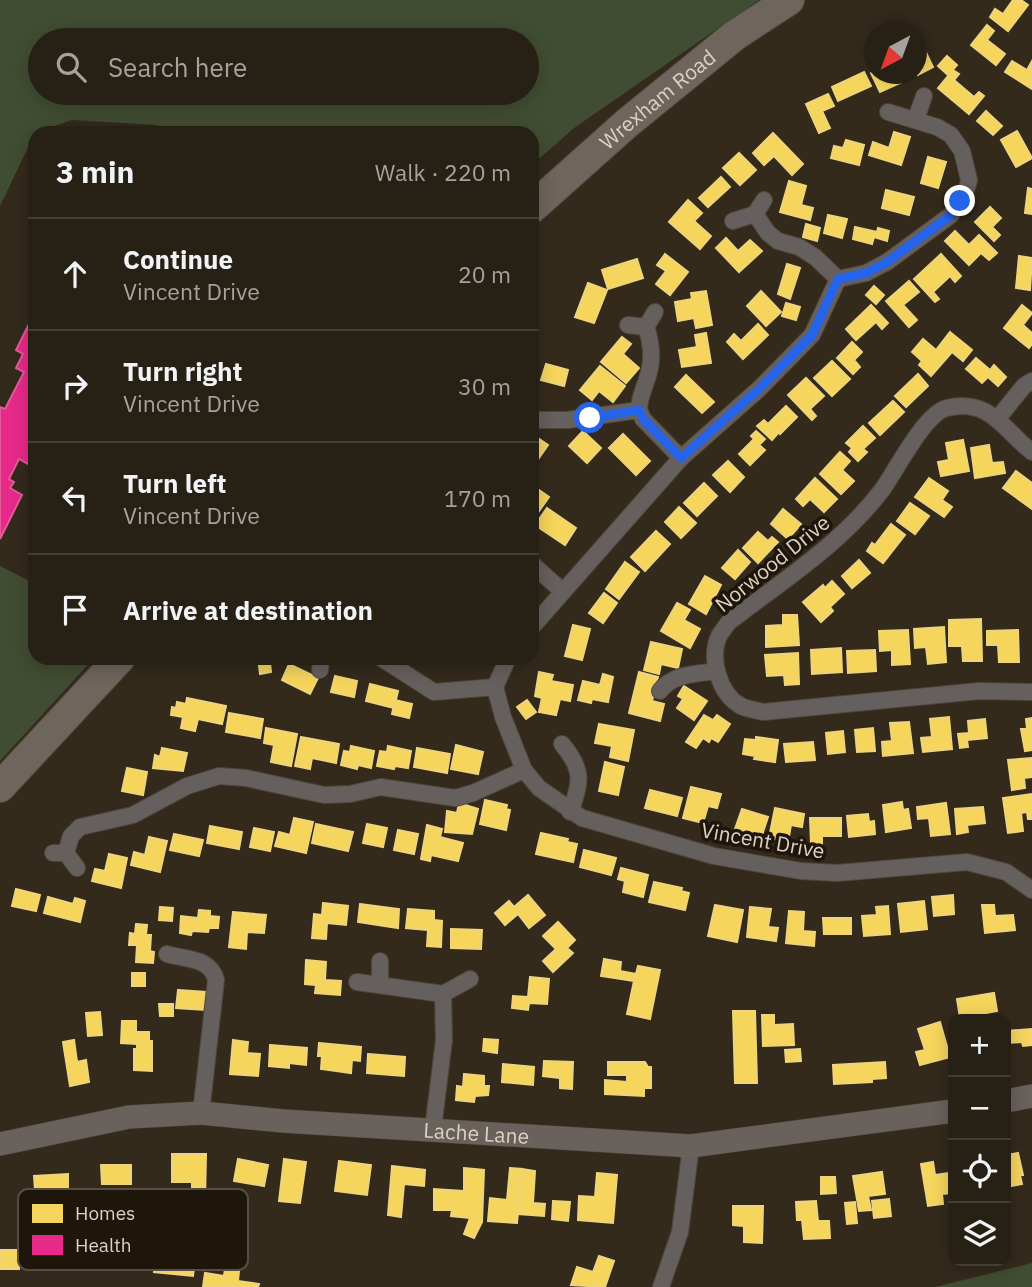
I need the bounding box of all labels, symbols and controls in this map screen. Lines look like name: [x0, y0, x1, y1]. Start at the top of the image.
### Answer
north arrow: [864, 21, 927, 84]
search box: [28, 28, 539, 105]
street label: Wrexham Road: [593, 43, 721, 155]
icon: search: [52, 48, 90, 86]
text: Search here: [108, 50, 247, 84]
text: 3 min: [56, 152, 134, 191]
text: Walk · 220 m: [375, 157, 511, 187]
route end: [944, 185, 975, 216]
text: Continue: [123, 242, 233, 276]
icon: ahead: [56, 255, 94, 293]
text: 20 m: [458, 259, 511, 289]
text: Vincent Drive: [123, 276, 260, 306]
text: Turn right: [123, 354, 242, 388]
icon: right: [56, 367, 94, 405]
text: 30 m: [458, 371, 511, 401]
text: Vincent Drive: [123, 388, 260, 418]
route start: [574, 402, 605, 433]
text: Turn left: [123, 466, 226, 500]
icon: left: [56, 479, 94, 517]
text: 170 m: [444, 483, 511, 513]
text: Vincent Drive: [123, 500, 260, 530]
street label: Norwood Drive: [709, 508, 835, 618]
icon: arrive: [56, 591, 94, 629]
text: Arrive at destination: [123, 593, 373, 627]
street label: Vincent Drive: [699, 815, 827, 865]
map controls: [948, 1014, 1011, 1266]
button: +: [948, 1014, 1011, 1077]
button: −: [948, 1077, 1011, 1140]
street label: Lache Lane: [423, 1116, 530, 1150]
button: locate: [948, 1140, 1011, 1203]
legend: [18, 1189, 248, 1270]
text: Homes: [75, 1201, 135, 1225]
button: layers: [948, 1203, 1011, 1266]
text: Health: [75, 1233, 132, 1257]

